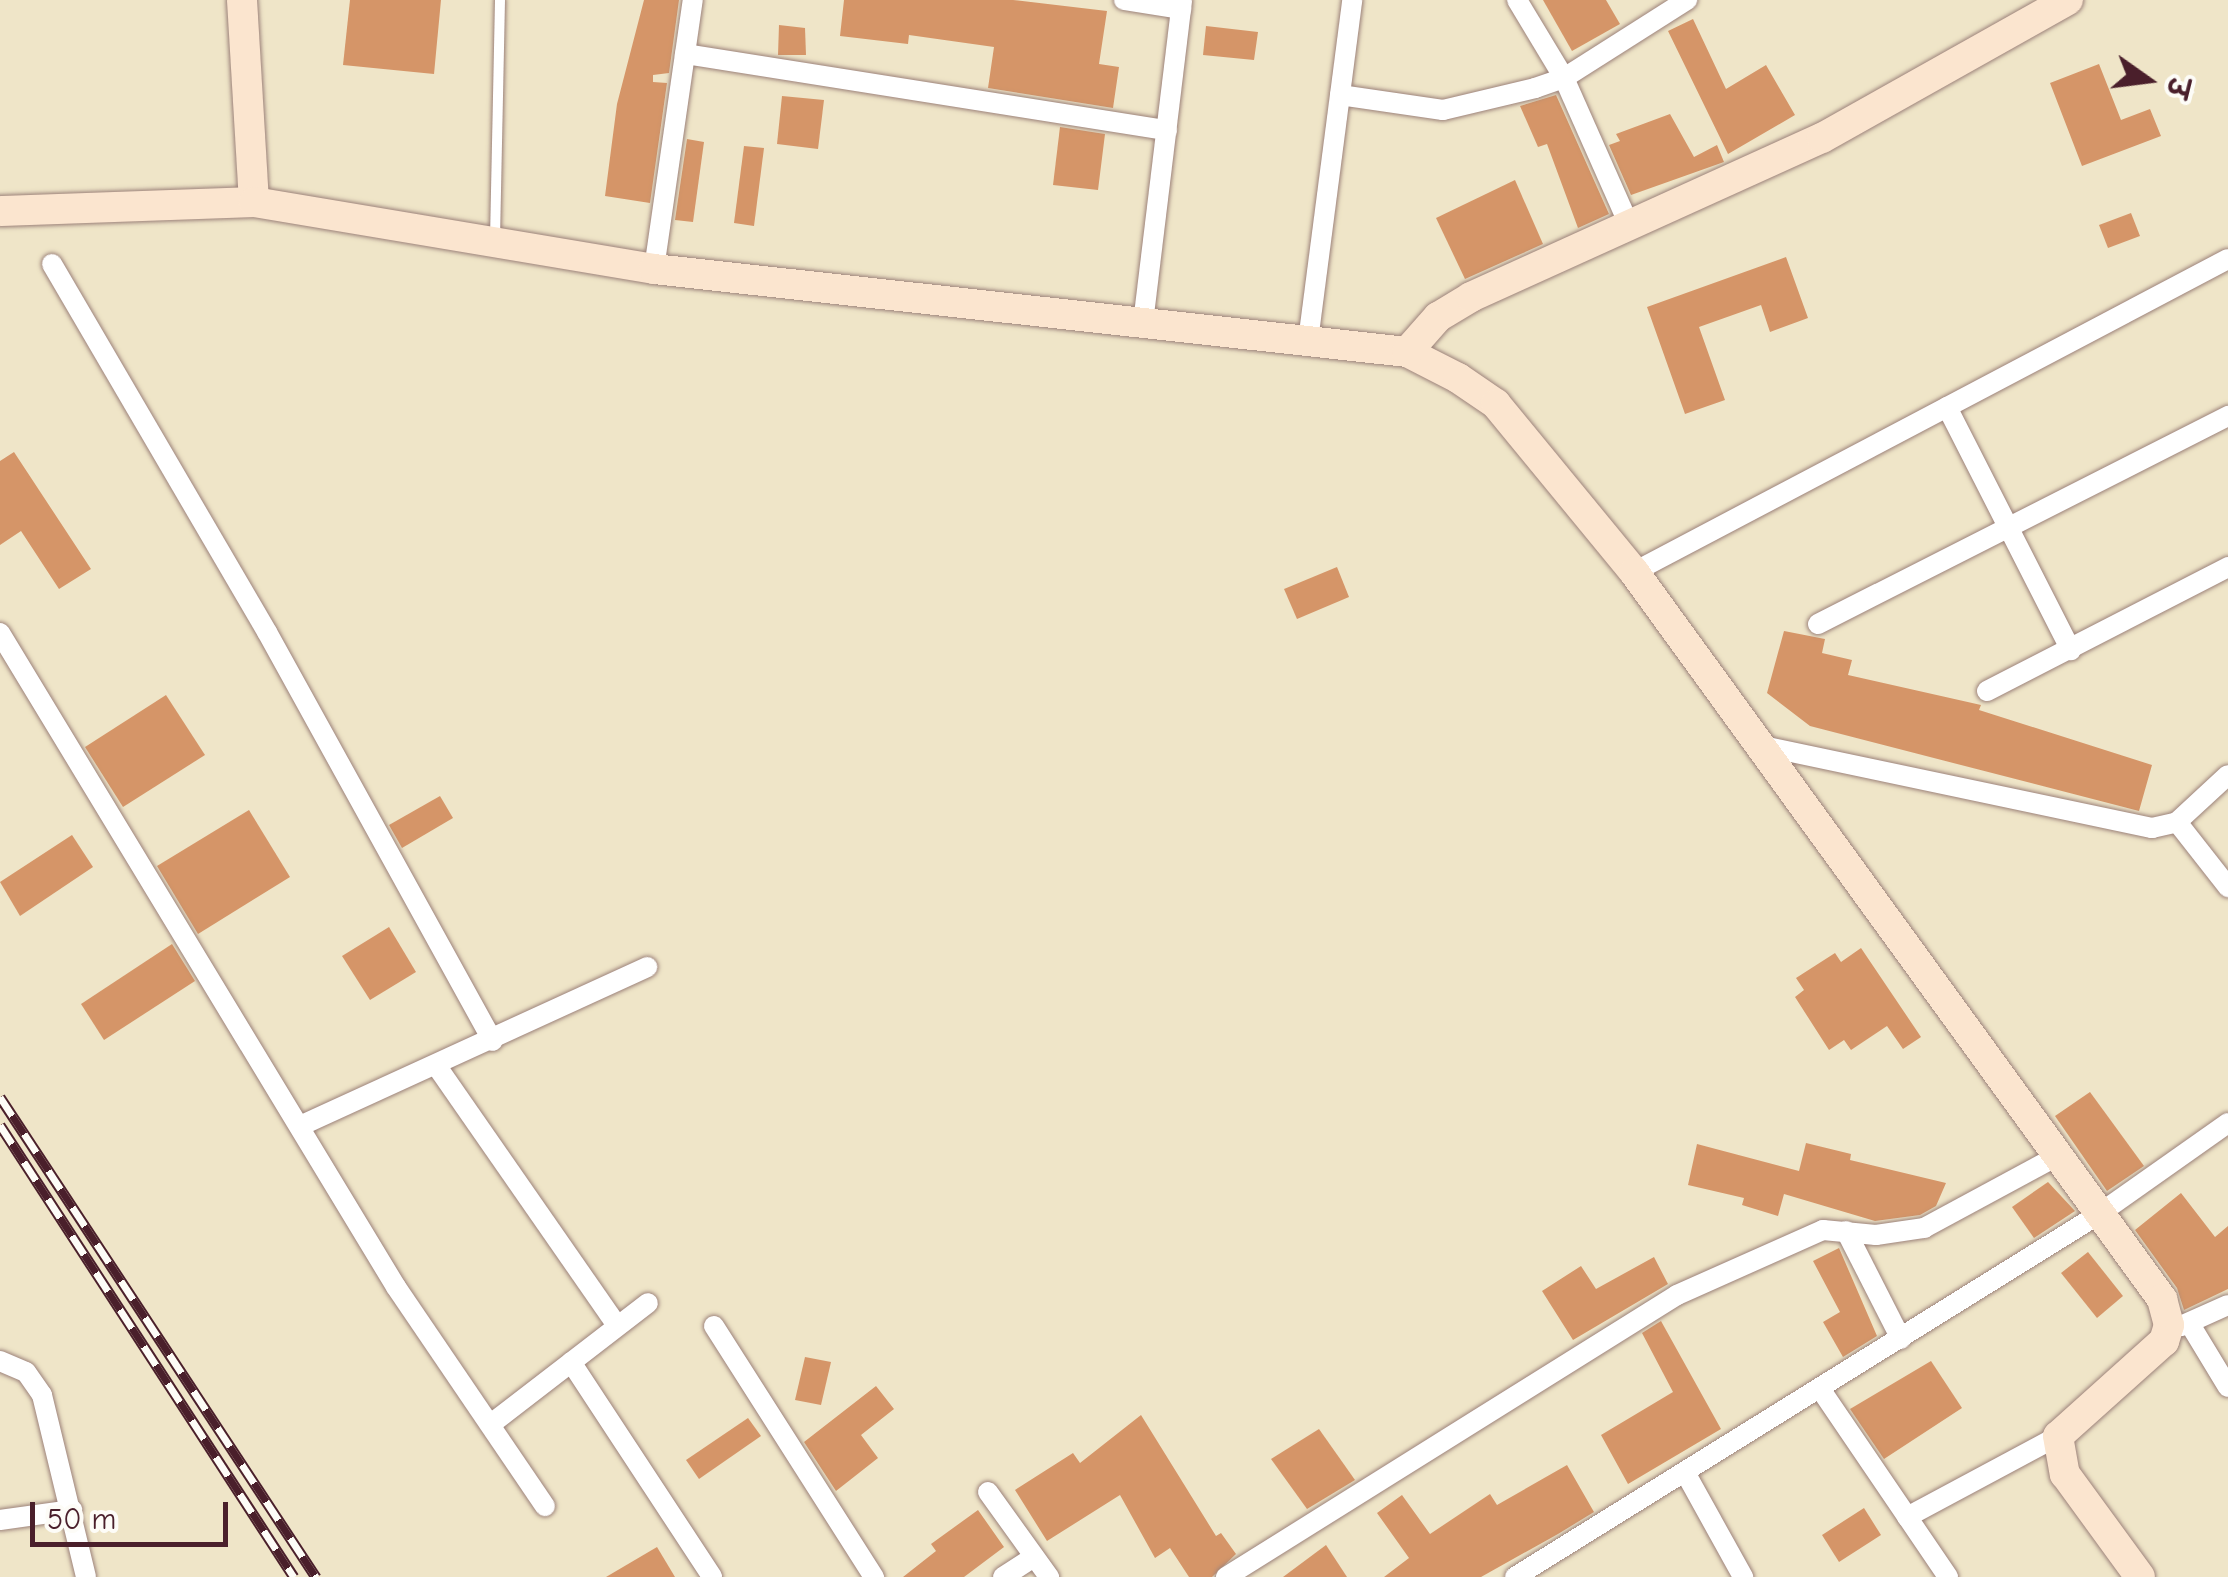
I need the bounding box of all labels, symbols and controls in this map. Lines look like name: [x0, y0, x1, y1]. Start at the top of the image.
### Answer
north arrow: [2098, 30, 2198, 130]
text: उ: [2159, 74, 2195, 100]
scale bar: [35, 1482, 232, 1544]
text: 50 m: [47, 1502, 116, 1537]

